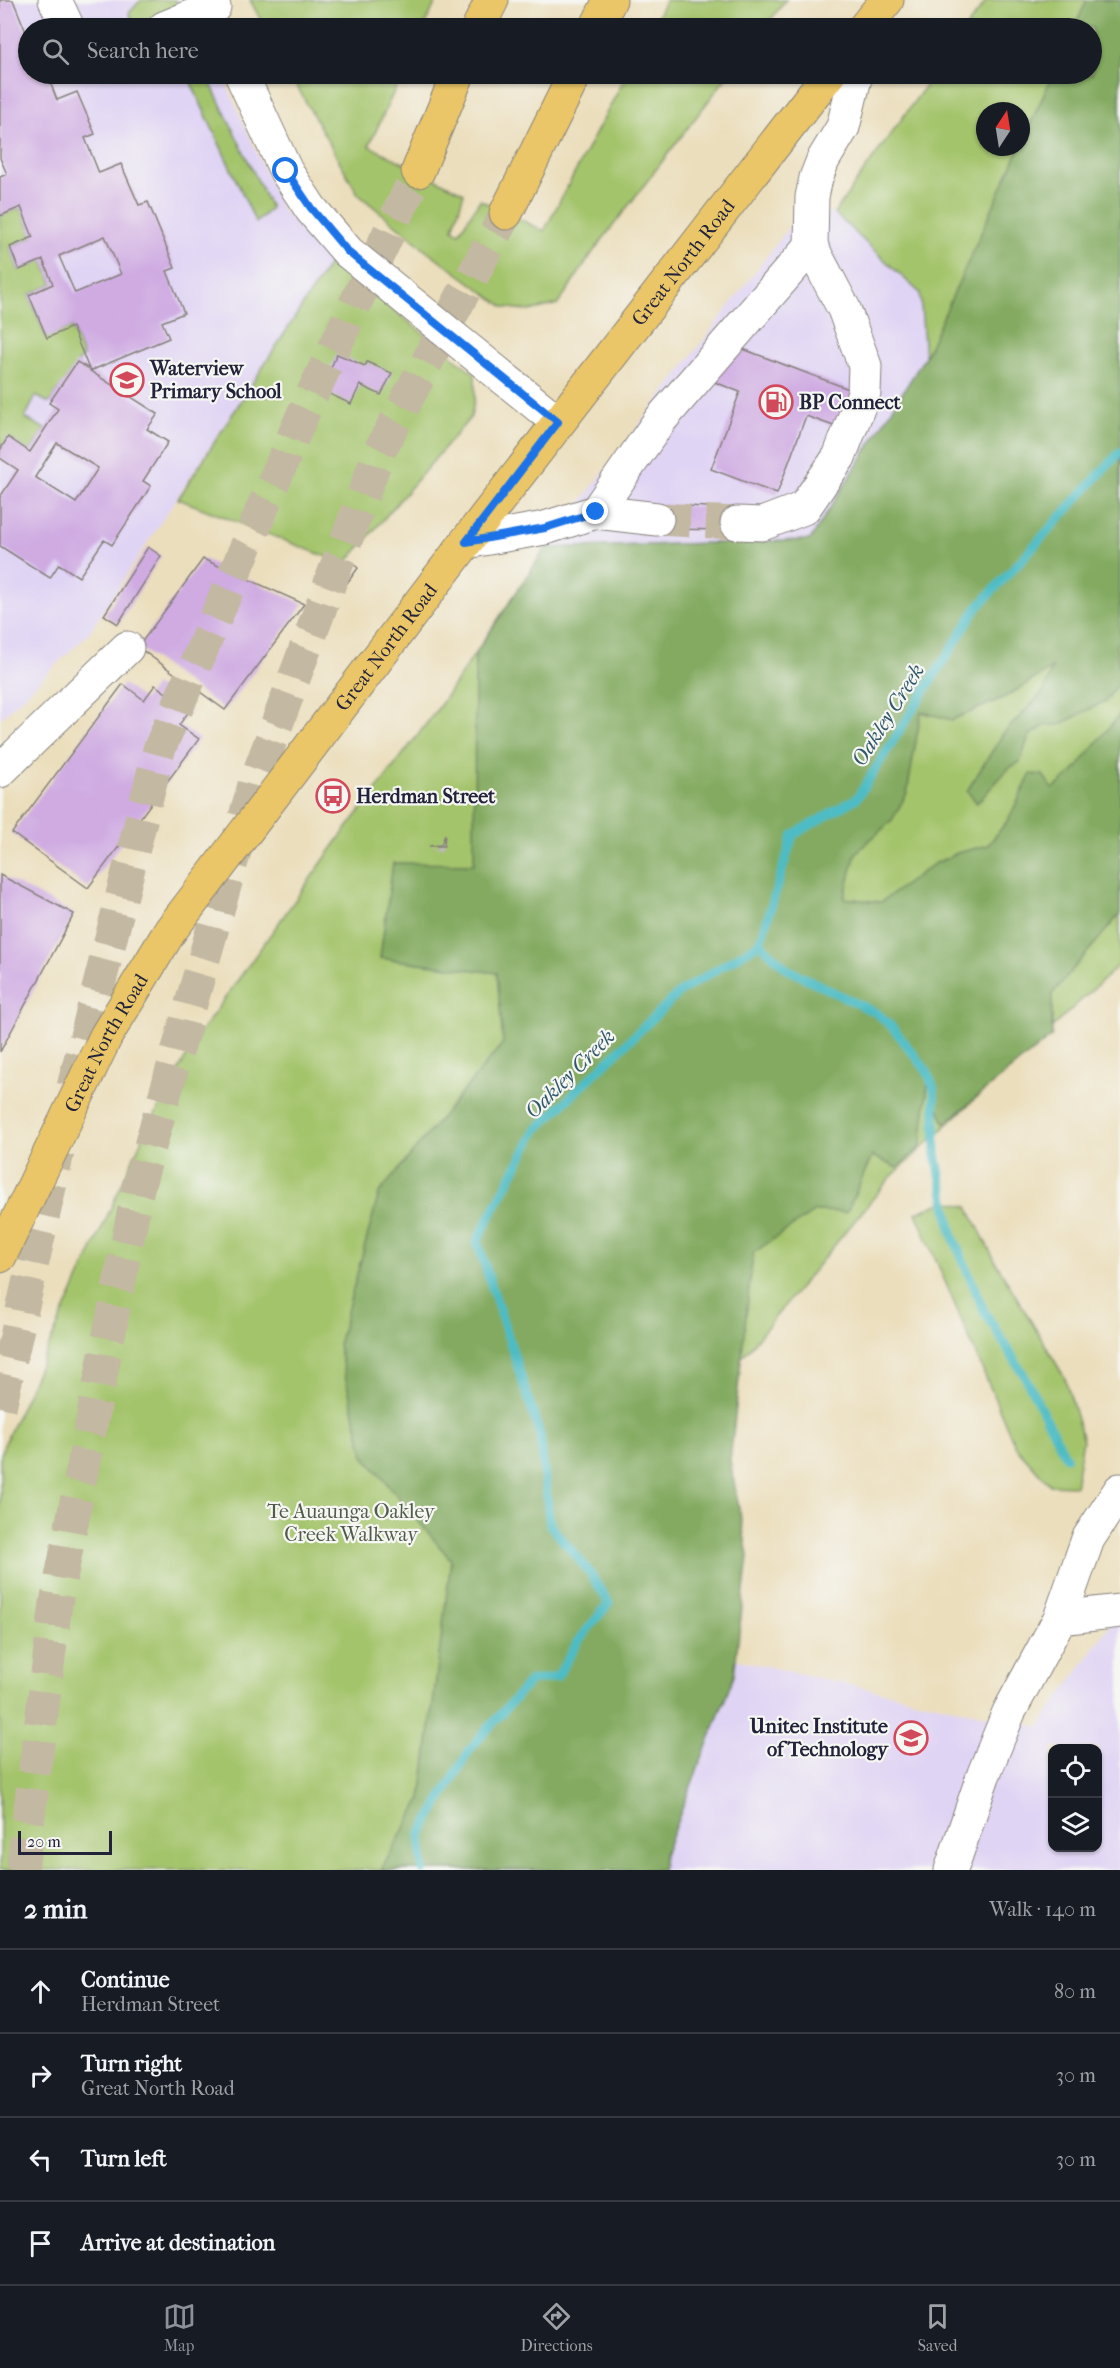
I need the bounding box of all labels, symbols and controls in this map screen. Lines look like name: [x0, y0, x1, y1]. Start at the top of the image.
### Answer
search box: [18, 18, 1102, 84]
icon: search: [39, 35, 72, 68]
text: Search here: [87, 38, 199, 64]
north arrow: [976, 102, 1030, 156]
route start: [272, 157, 298, 183]
street label: Great North Road: [627, 194, 740, 330]
place label: Waterview Primary School: [149, 357, 282, 403]
school or university icon: Waterview Primary School: [109, 362, 145, 398]
fuel station icon: BP Connect: [758, 384, 794, 420]
place label: BP Connect: [799, 391, 902, 414]
route end: [582, 498, 608, 524]
street label: Great North Road: [331, 578, 443, 716]
water label: Oakley Creek: [847, 659, 929, 771]
bus stop icon: Herdman Street: [315, 778, 351, 814]
place label: Herdman Street: [356, 785, 496, 808]
street label: Great North Road: [60, 969, 154, 1116]
water label: Oakley Creek: [520, 1024, 620, 1124]
park label: Te Auaunga Oakley Creek Walkway: [267, 1500, 436, 1546]
place label: Unitec Institute of Technology: [749, 1715, 889, 1761]
school or university icon: Unitec Institute of Technology: [893, 1720, 929, 1756]
map controls: [1048, 1744, 1102, 1852]
button: locate: [1048, 1744, 1102, 1798]
button: layers: [1048, 1798, 1102, 1852]
scale bar: [18, 1828, 112, 1856]
text: 20 m: [27, 1832, 61, 1851]
text: 2 min: [24, 1894, 87, 1925]
text: Walk · 140 m: [989, 1898, 1096, 1921]
text: Continue: [81, 1967, 170, 1993]
icon: ahead: [24, 1975, 57, 2008]
text: 80 m: [1054, 1980, 1096, 2003]
text: Herdman Street: [81, 1993, 220, 2016]
text: Turn right: [81, 2051, 182, 2077]
icon: right: [24, 2059, 57, 2092]
text: 30 m: [1056, 2064, 1096, 2087]
text: Great North Road: [81, 2077, 235, 2100]
icon: left: [24, 2143, 57, 2176]
text: Turn left: [81, 2146, 167, 2172]
text: 30 m: [1056, 2148, 1096, 2171]
icon: arrive: [24, 2227, 57, 2260]
text: Arrive at destination: [81, 2230, 275, 2256]
tab: Map: [163, 2300, 196, 2355]
tab: Directions: [521, 2300, 593, 2355]
tab: Saved: [918, 2300, 957, 2355]

